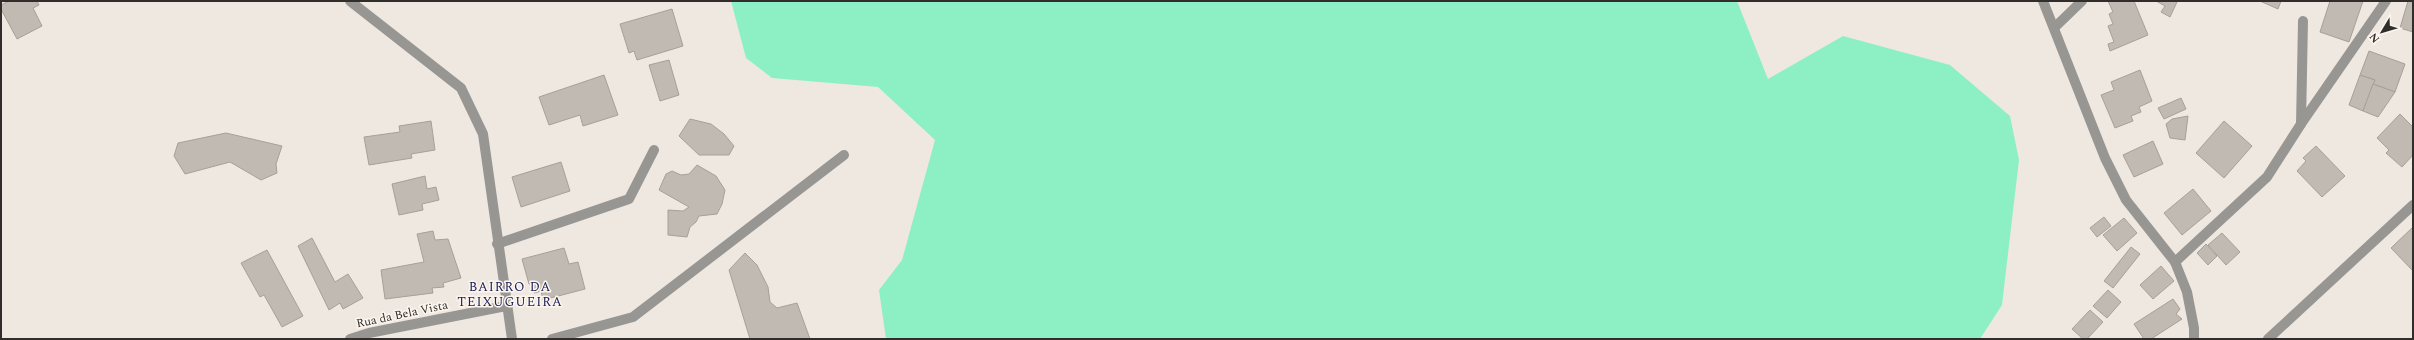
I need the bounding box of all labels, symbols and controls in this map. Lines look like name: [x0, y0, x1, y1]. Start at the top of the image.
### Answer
north arrow: [2362, 12, 2402, 52]
text: N: [2365, 29, 2384, 47]
district label: BAIRRO DA TEIXUGUEIRA: [457, 277, 563, 312]
street label: Rua da Bela Vista: [355, 295, 450, 333]

